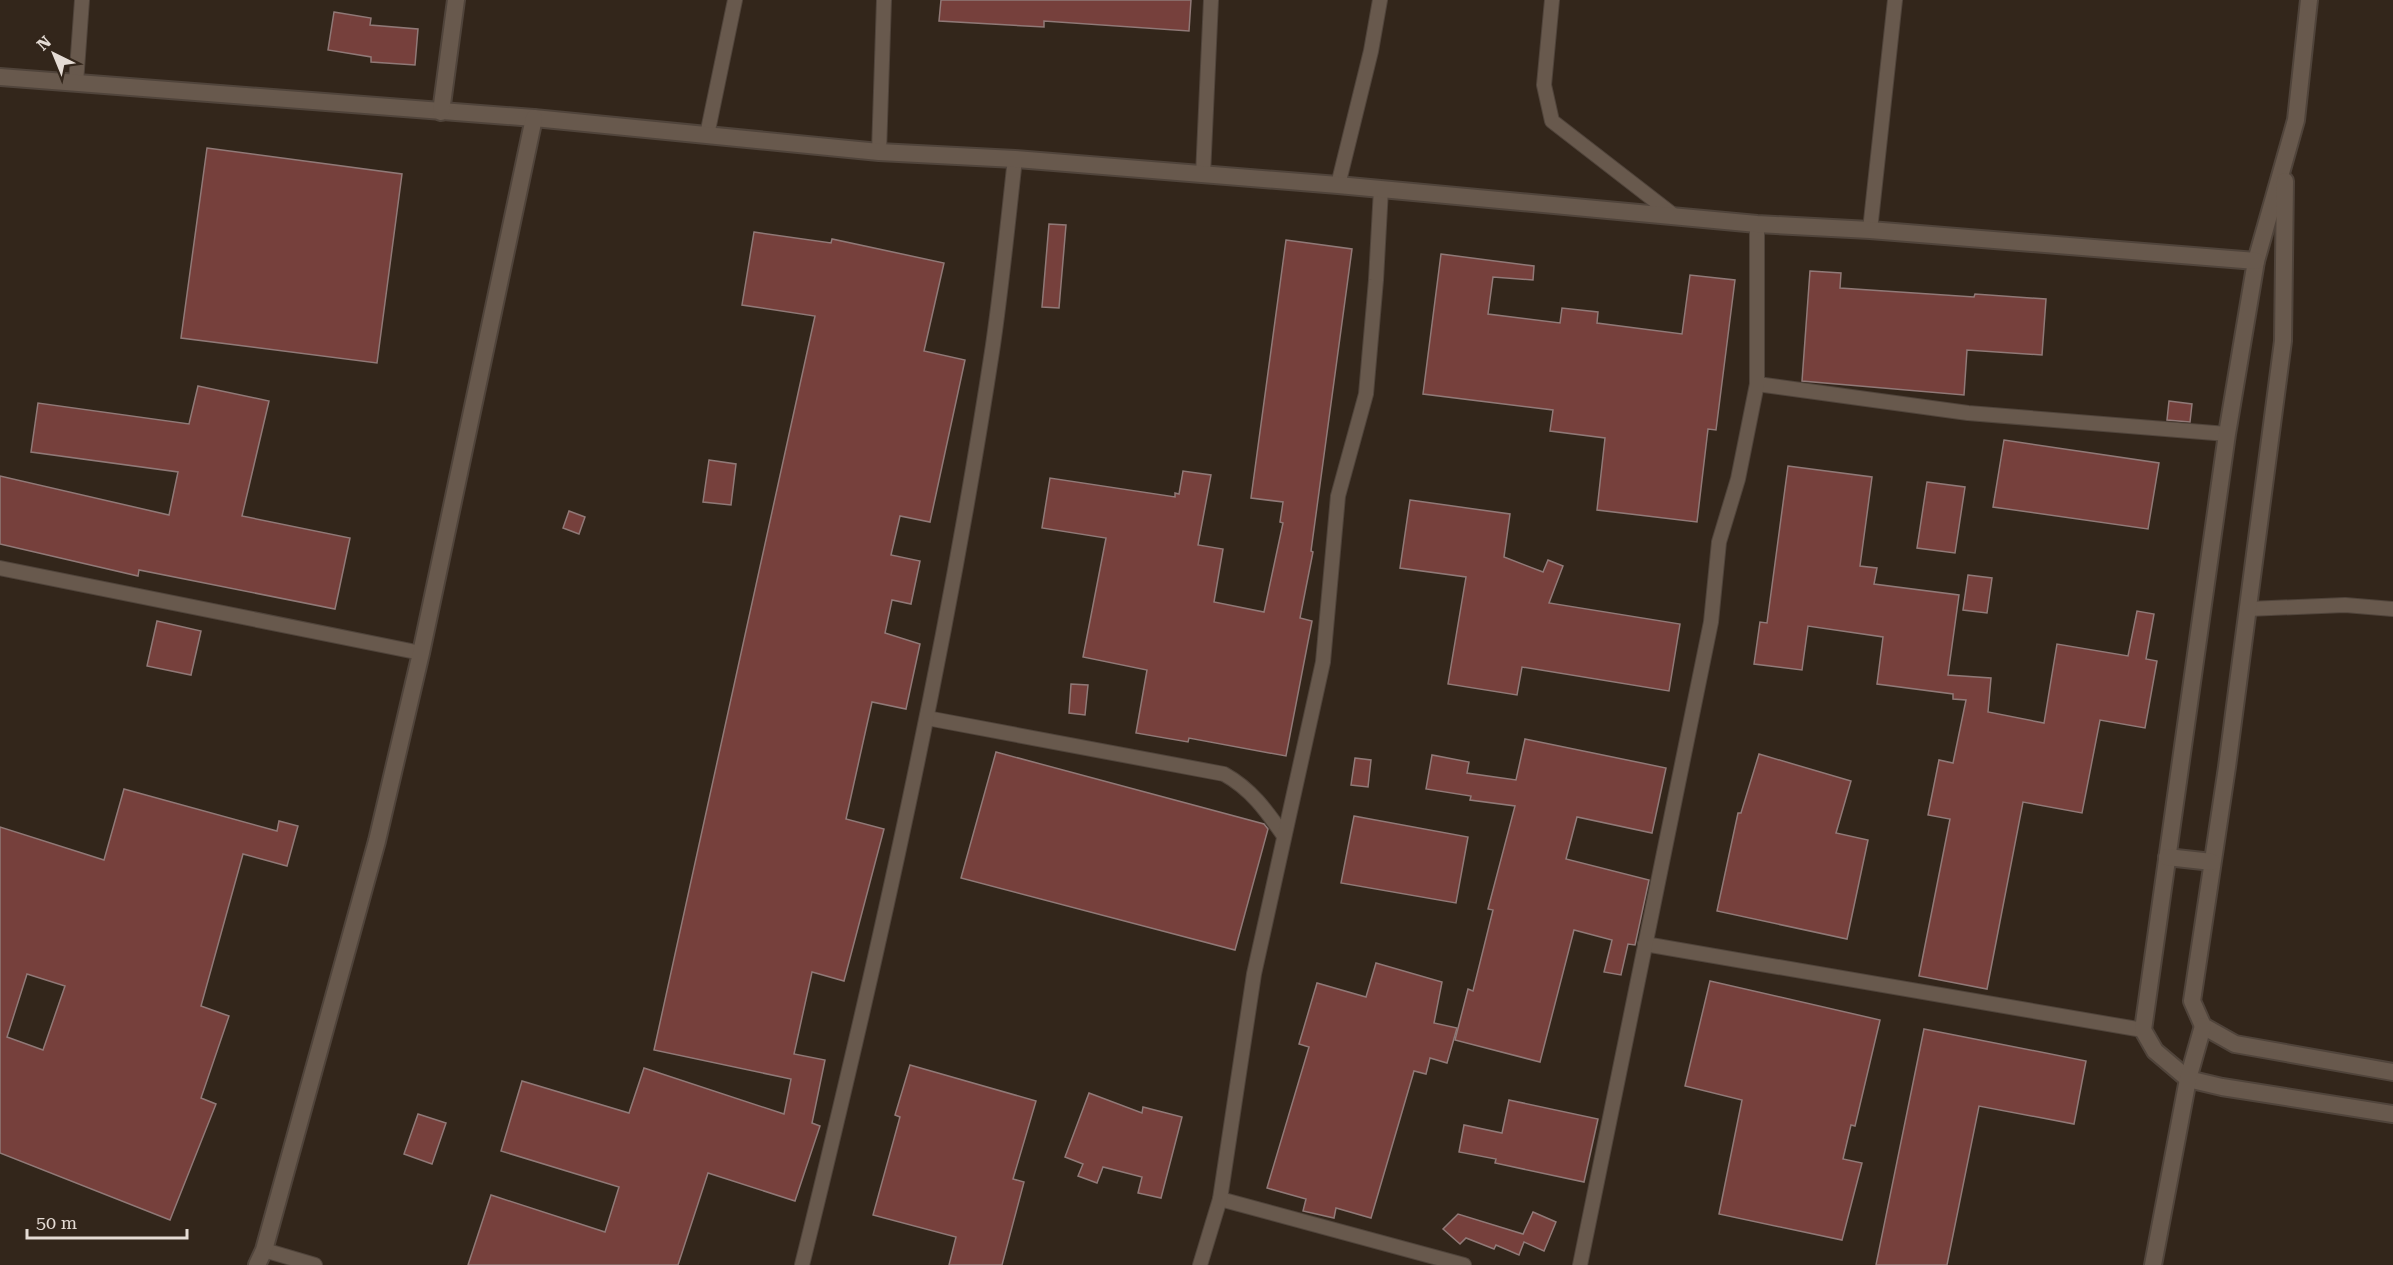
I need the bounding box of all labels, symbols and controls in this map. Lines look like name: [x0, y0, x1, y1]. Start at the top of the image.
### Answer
north arrow: [24, 24, 84, 84]
text: N: [33, 32, 55, 55]
scale bar: [27, 1202, 188, 1240]
text: 50 m: [36, 1212, 77, 1233]

